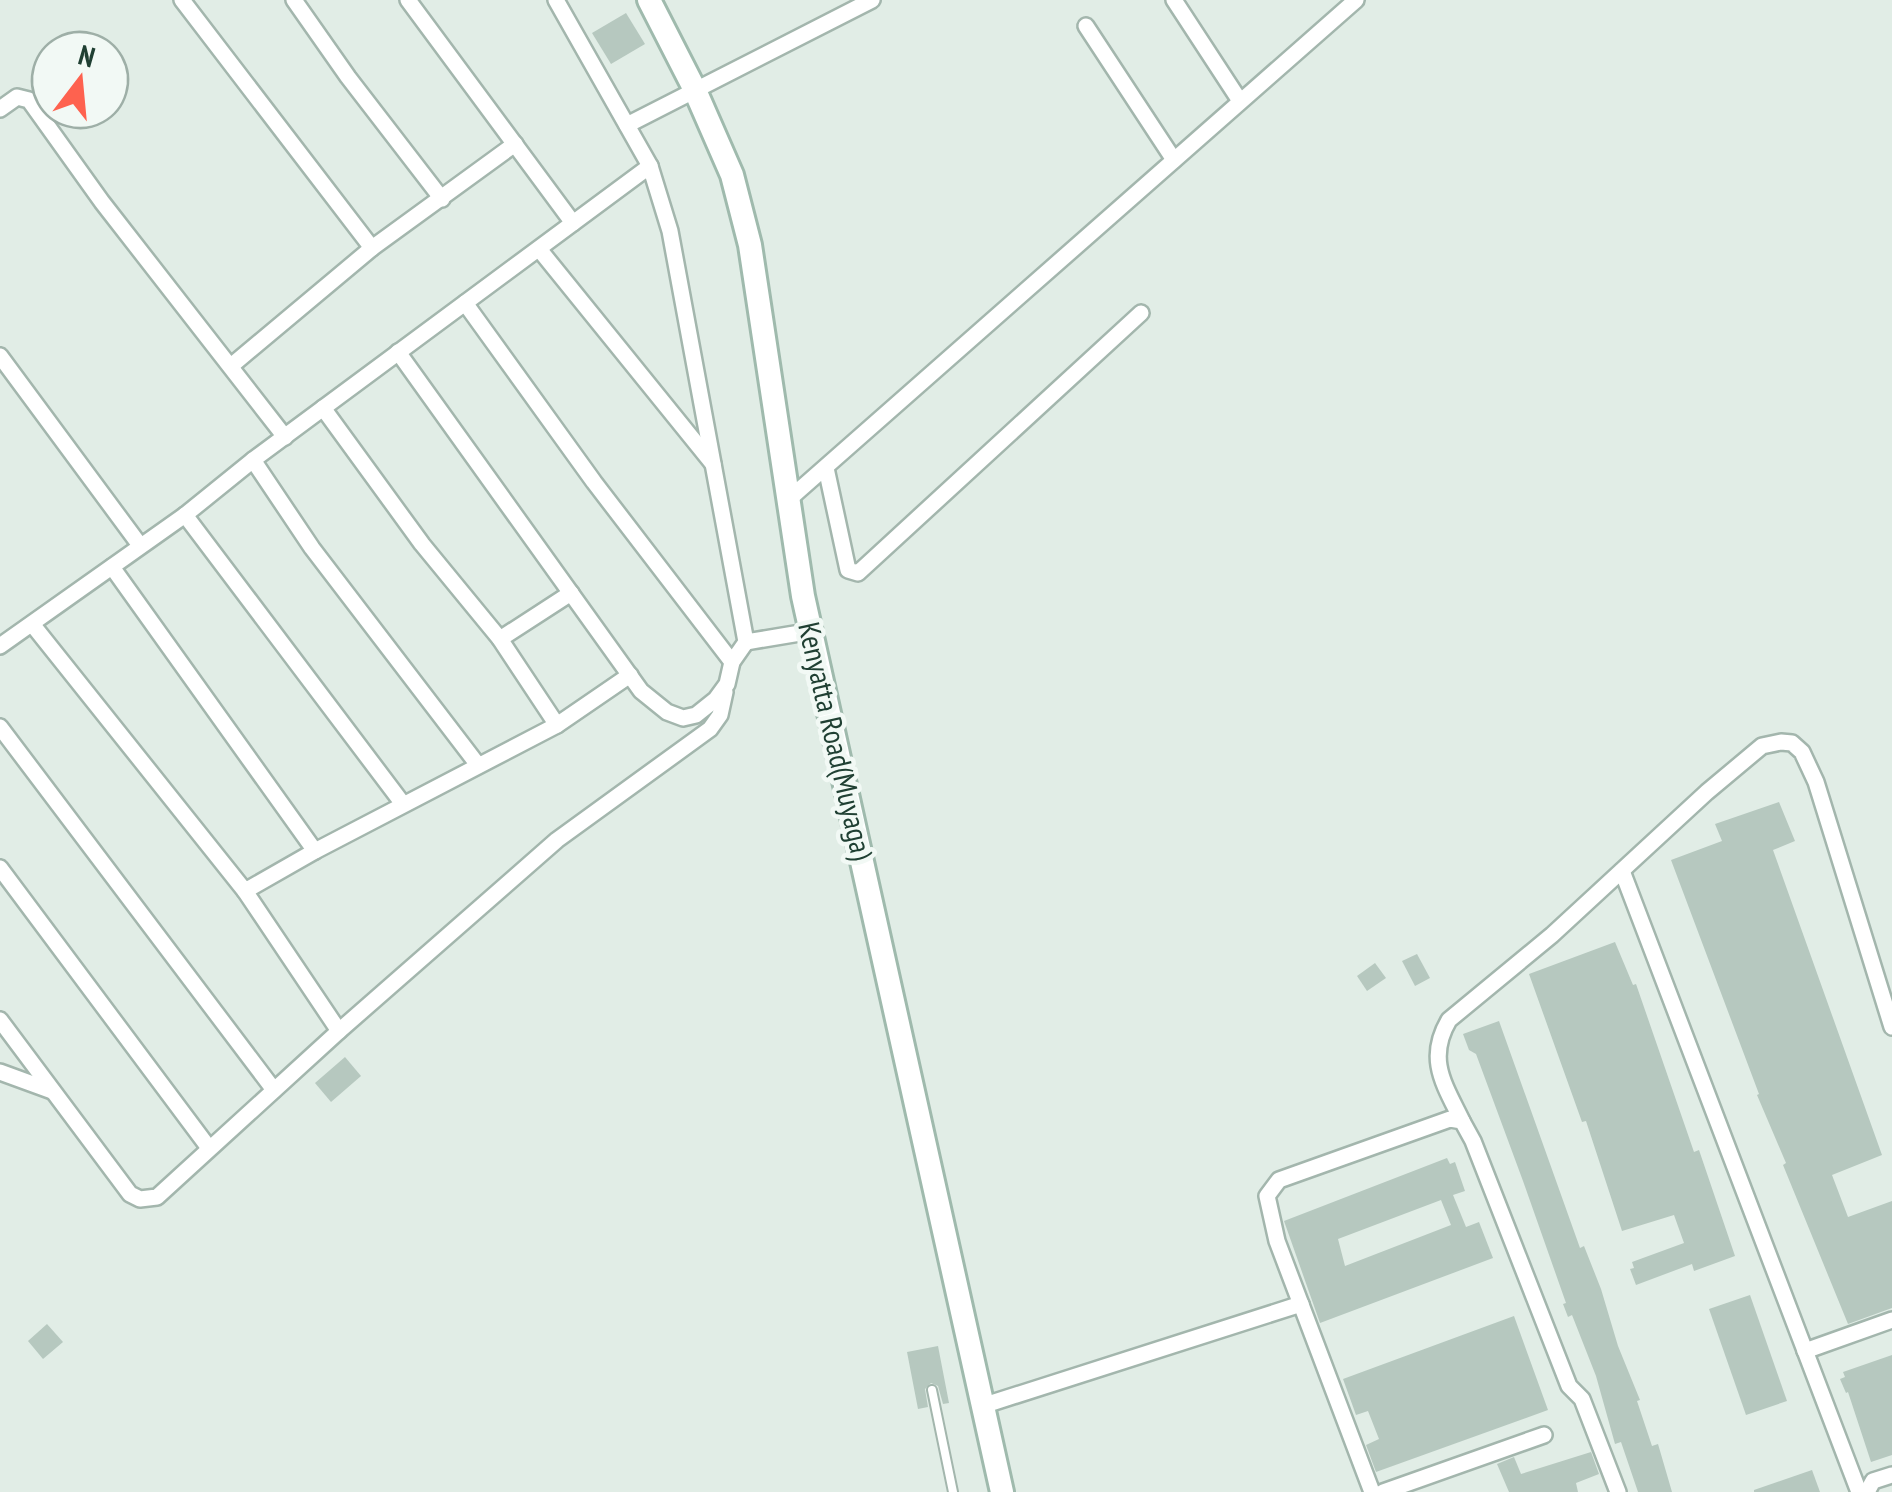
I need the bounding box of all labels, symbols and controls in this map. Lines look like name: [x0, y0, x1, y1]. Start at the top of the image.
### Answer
north arrow: [30, 30, 130, 130]
text: N: [75, 36, 99, 75]
street label: Kenyatta Road(Muyaga): [790, 618, 883, 863]

